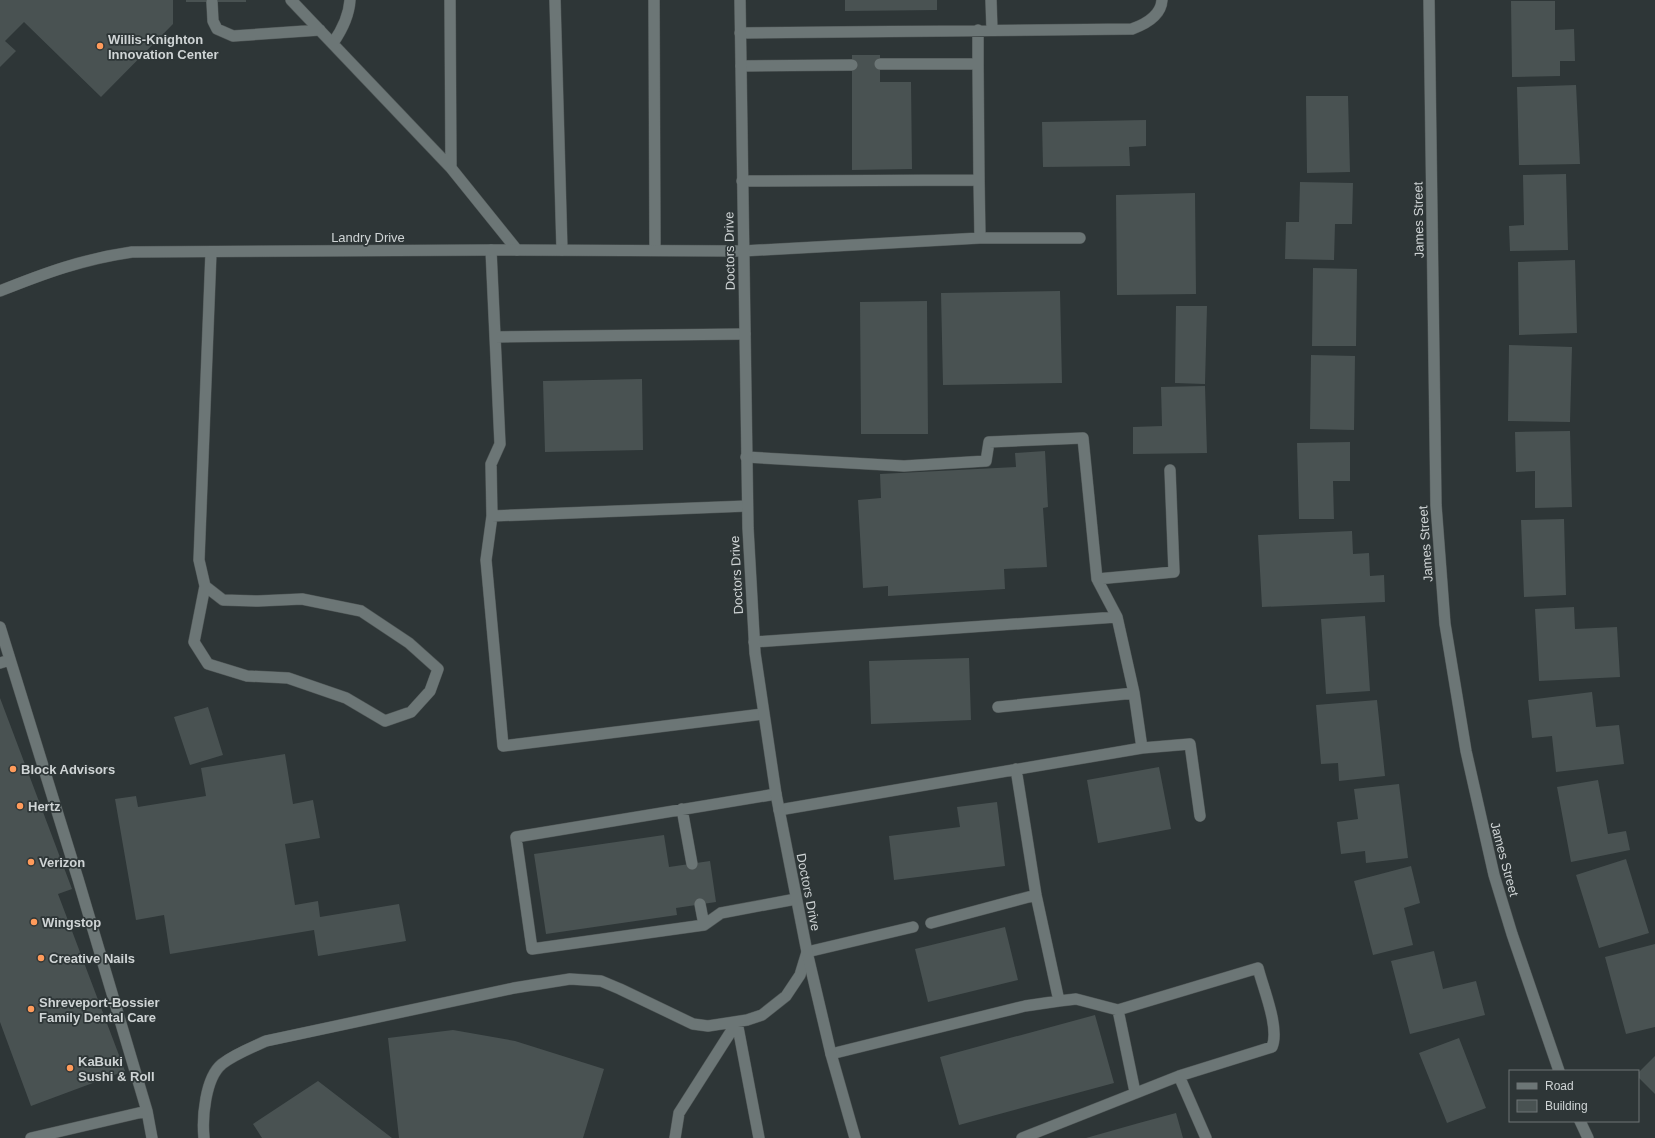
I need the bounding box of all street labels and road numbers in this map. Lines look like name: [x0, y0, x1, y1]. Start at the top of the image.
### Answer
street label: James Street: [1410, 181, 1427, 258]
street label: Doctors Drive: [721, 211, 738, 290]
street label: Landry Drive: [331, 230, 405, 245]
street label: James Street: [1415, 505, 1436, 583]
street label: Doctors Drive: [727, 535, 746, 615]
street label: James Street: [1487, 820, 1522, 898]
street label: Doctors Drive: [794, 852, 823, 932]

